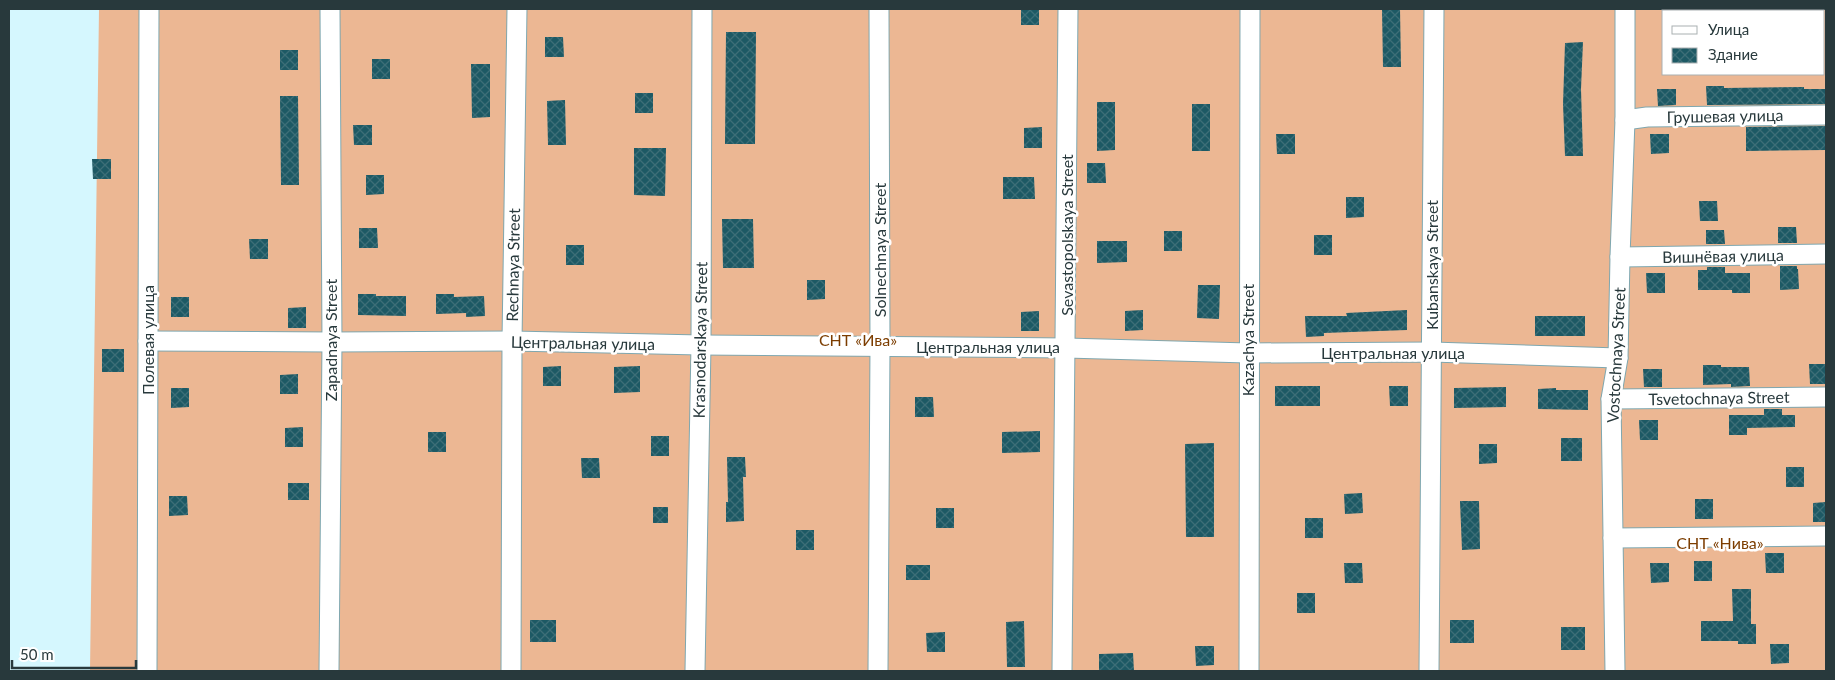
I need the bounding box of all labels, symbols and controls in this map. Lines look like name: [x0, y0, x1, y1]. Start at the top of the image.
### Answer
legend: [1662, 10, 1825, 75]
text: Улица: [1708, 20, 1749, 38]
text: Здание: [1708, 45, 1758, 63]
street label: Грушевая улица: [1666, 105, 1784, 126]
street label: Sevastopolskaya Street: [1057, 154, 1076, 316]
street label: Solnechnaya Street: [870, 183, 889, 317]
street label: Kubanskaya Street: [1422, 200, 1441, 330]
street label: Rechnaya Street: [502, 208, 523, 322]
street label: Вишнёвая улица: [1662, 245, 1784, 266]
street label: Krasnodarskaya Street: [689, 261, 710, 419]
street label: Zapadnaya Street: [321, 279, 340, 401]
street label: Kazachya Street: [1238, 284, 1257, 396]
street label: Полевая улица: [138, 285, 157, 395]
street label: Vostochnaya Street: [1602, 286, 1629, 423]
park label: СНТ «Ива»: [819, 330, 897, 349]
street label: Центральная улица: [511, 332, 655, 353]
street label: Центральная улица: [916, 337, 1060, 356]
street label: Центральная улица: [1321, 343, 1465, 362]
street label: Tsvetochnaya Street: [1648, 387, 1790, 408]
park label: СНТ «Нива»: [1676, 533, 1764, 552]
scale bar: [12, 638, 136, 670]
text: 50 m: [20, 645, 54, 663]

